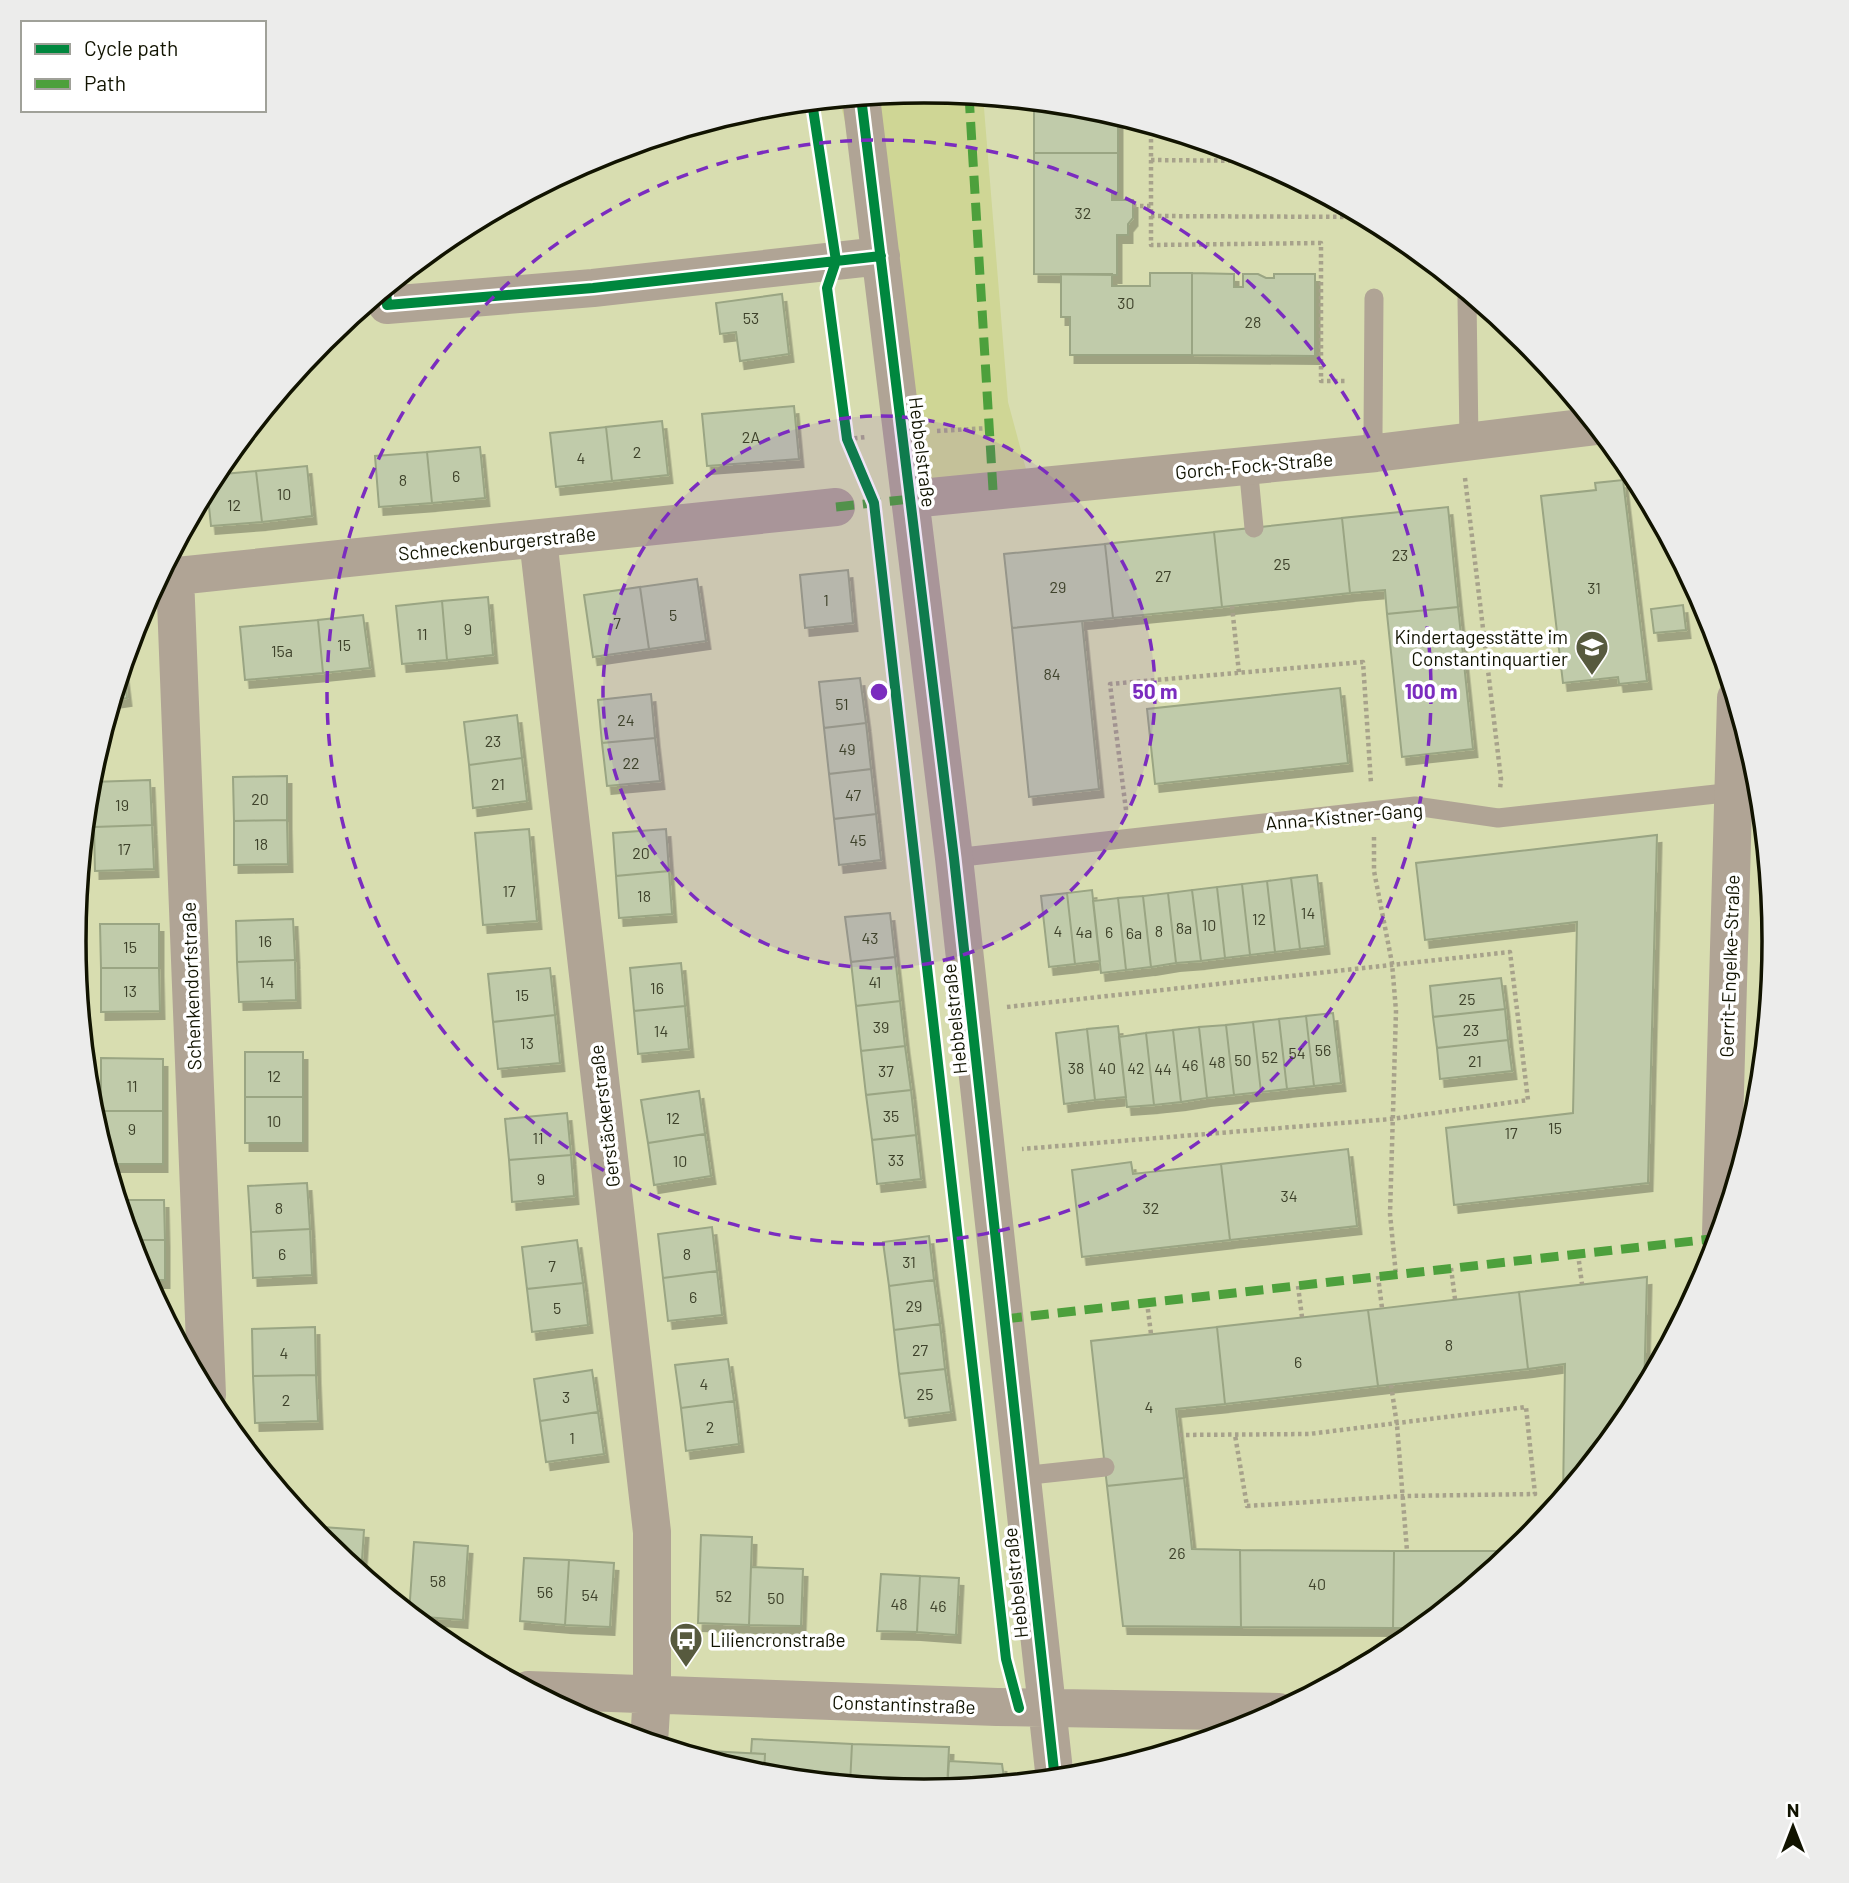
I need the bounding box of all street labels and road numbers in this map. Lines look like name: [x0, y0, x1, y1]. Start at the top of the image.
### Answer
street label: Hebbelstraße: [905, 396, 941, 508]
street label: Gorch-Fock-Straße: [1174, 447, 1334, 483]
street label: Schneckenburgerstraße: [397, 521, 597, 565]
street label: Anna-Kistner-Gang: [1264, 798, 1424, 834]
street label: Gerrit-Engelke-Straße: [1714, 874, 1744, 1058]
street label: Schenkendorfstraße: [177, 901, 205, 1071]
street label: Hebbelstraße: [937, 963, 971, 1075]
street label: Gerstäckerstraße: [584, 1043, 624, 1189]
street label: Hebbelstraße: [998, 1527, 1032, 1639]
street label: Constantinstraße: [832, 1690, 976, 1718]

